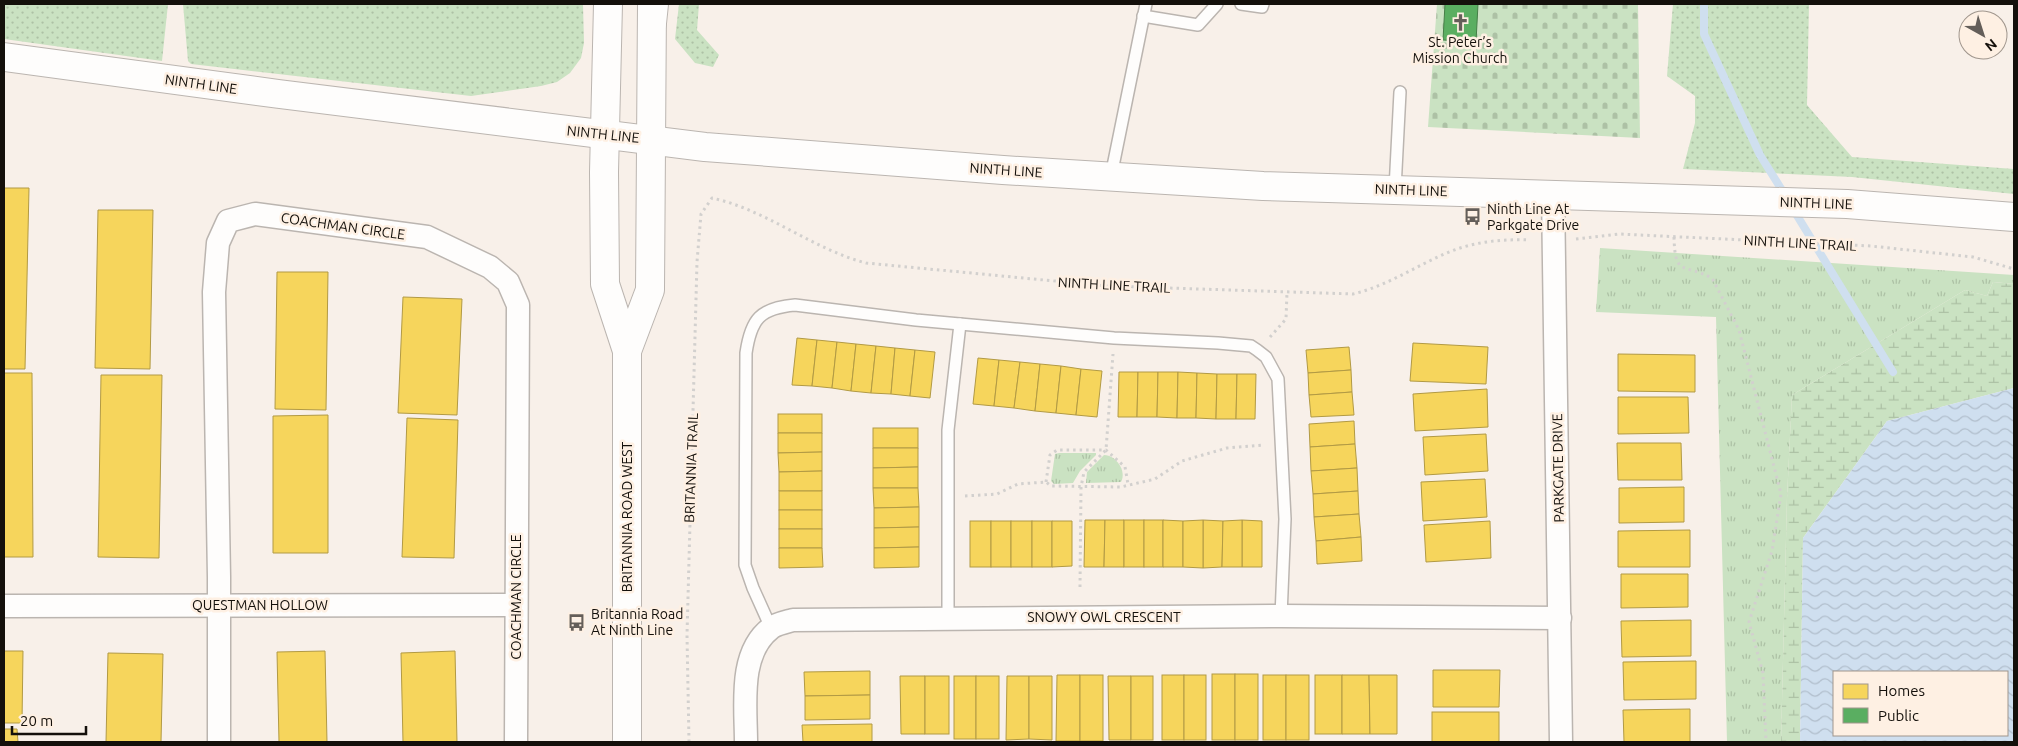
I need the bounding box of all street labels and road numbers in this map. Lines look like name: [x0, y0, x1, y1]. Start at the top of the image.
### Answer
street label: NINTH LINE: [164, 71, 238, 97]
street label: NINTH LINE: [566, 122, 640, 146]
street label: NINTH LINE: [969, 159, 1043, 181]
street label: NINTH LINE: [1374, 181, 1448, 199]
street label: NINTH LINE: [1779, 194, 1853, 212]
street label: COACHMAN CIRCLE: [280, 209, 406, 243]
street label: NINTH LINE TRAIL: [1743, 232, 1857, 254]
street label: NINTH LINE TRAIL: [1057, 274, 1171, 296]
street label: BRITANNIA TRAIL: [681, 413, 701, 523]
street label: PARKGATE DRIVE: [1549, 413, 1567, 523]
street label: BRITANNIA ROAD WEST: [619, 441, 635, 592]
street label: COACHMAN CIRCLE: [508, 534, 524, 660]
street label: QUESTMAN HOLLOW: [192, 597, 328, 613]
street label: SNOWY OWL CRESCENT: [1027, 609, 1181, 625]

